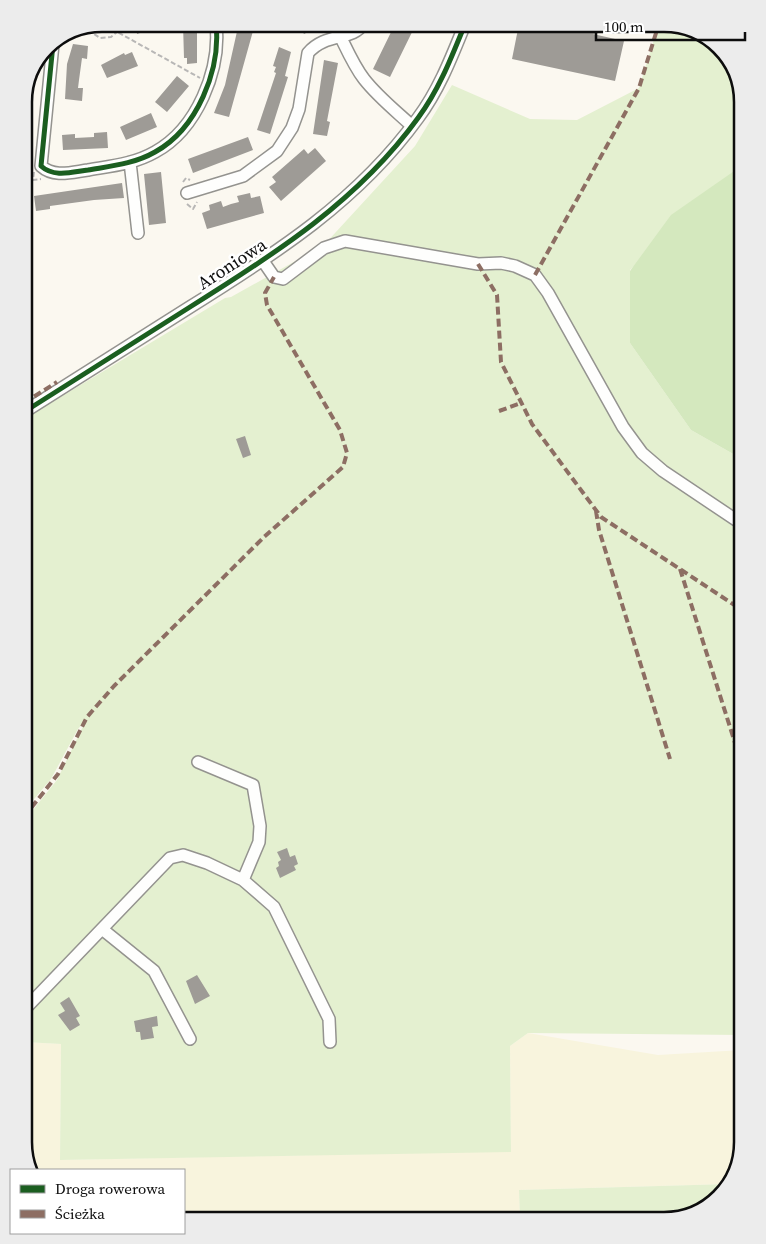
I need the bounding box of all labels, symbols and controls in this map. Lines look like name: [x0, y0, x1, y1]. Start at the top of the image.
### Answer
scale bar: [596, 10, 745, 42]
text: 100 m: [604, 16, 644, 37]
street label: Aroniowa: [192, 231, 272, 295]
legend: [10, 1169, 185, 1234]
text: Droga rowerowa: [55, 1178, 166, 1199]
text: Ścieżka: [55, 1203, 105, 1224]

